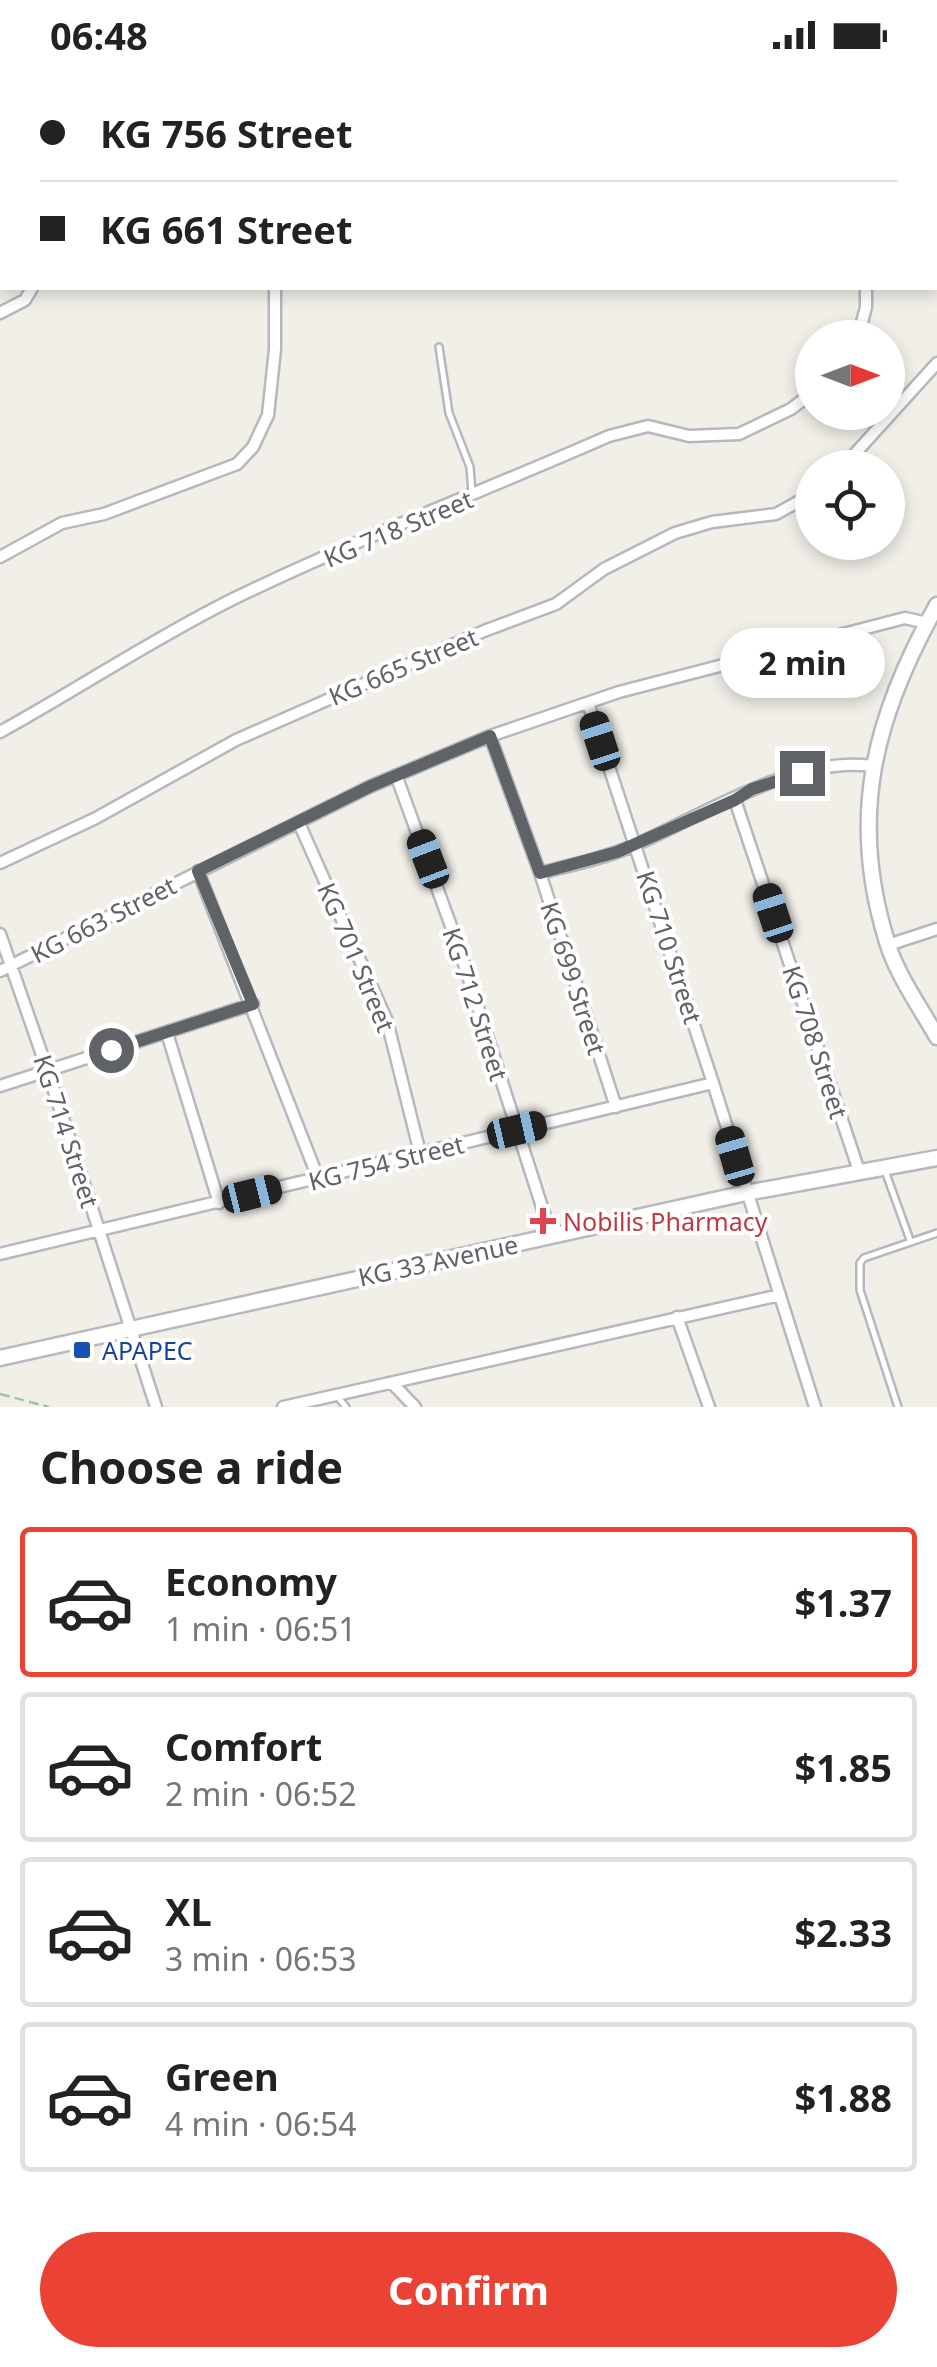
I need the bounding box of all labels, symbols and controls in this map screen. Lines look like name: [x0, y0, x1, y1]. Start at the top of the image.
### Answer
text: 06:48: [50, 9, 148, 61]
text: KG 756 Street: [100, 107, 352, 159]
text: KG 661 Street: [100, 203, 352, 255]
north arrow: [795, 320, 905, 430]
map controls: [795, 320, 905, 560]
button: locate: [795, 450, 905, 560]
street label: KG 718 Street: [318, 481, 478, 575]
street label: KG 665 Street: [323, 619, 483, 713]
callout: 2 min: [720, 628, 884, 698]
text: 2 min: [758, 641, 847, 684]
car: [576, 708, 624, 774]
route end: [780, 751, 825, 796]
car: [403, 826, 453, 892]
street label: KG 710 Street: [629, 866, 711, 1028]
street label: KG 663 Street: [24, 868, 182, 970]
street label: KG 701 Street: [310, 877, 404, 1037]
car: [749, 880, 797, 946]
street label: KG 699 Street: [533, 897, 615, 1059]
street label: KG 712 Street: [435, 923, 517, 1085]
street label: KG 708 Street: [775, 961, 857, 1123]
route start: [89, 1028, 134, 1073]
street label: KG 714 Street: [26, 1050, 108, 1212]
car: [484, 1109, 550, 1151]
car: [712, 1123, 758, 1189]
street label: KG 754 Street: [305, 1126, 467, 1198]
car: [219, 1172, 285, 1216]
place label: Nobilis Pharmacy: [563, 1204, 768, 1238]
marker: Nobilis Pharmacy: [532, 1210, 554, 1232]
street label: KG 33 Avenue: [355, 1226, 521, 1294]
place label: APAPEC: [102, 1333, 193, 1367]
marker: APAPEC: [71, 1339, 93, 1361]
text: Choose a ride: [40, 1436, 343, 1497]
text: Economy: [165, 1555, 337, 1607]
icon: car: [45, 1557, 135, 1647]
text: $1.37: [794, 1576, 892, 1628]
text: 1 min · 06:51: [165, 1607, 357, 1650]
text: Comfort: [165, 1720, 322, 1772]
icon: car: [45, 1722, 135, 1812]
text: $1.85: [794, 1741, 892, 1793]
text: 2 min · 06:52: [165, 1772, 357, 1815]
text: XL: [165, 1885, 212, 1937]
icon: car: [45, 1887, 135, 1977]
text: $2.33: [794, 1906, 892, 1958]
text: 3 min · 06:53: [165, 1937, 357, 1980]
text: Green: [165, 2050, 279, 2102]
icon: car: [45, 2052, 135, 2142]
text: $1.88: [794, 2071, 892, 2123]
text: 4 min · 06:54: [165, 2102, 357, 2145]
button: Confirm: [40, 2232, 897, 2347]

